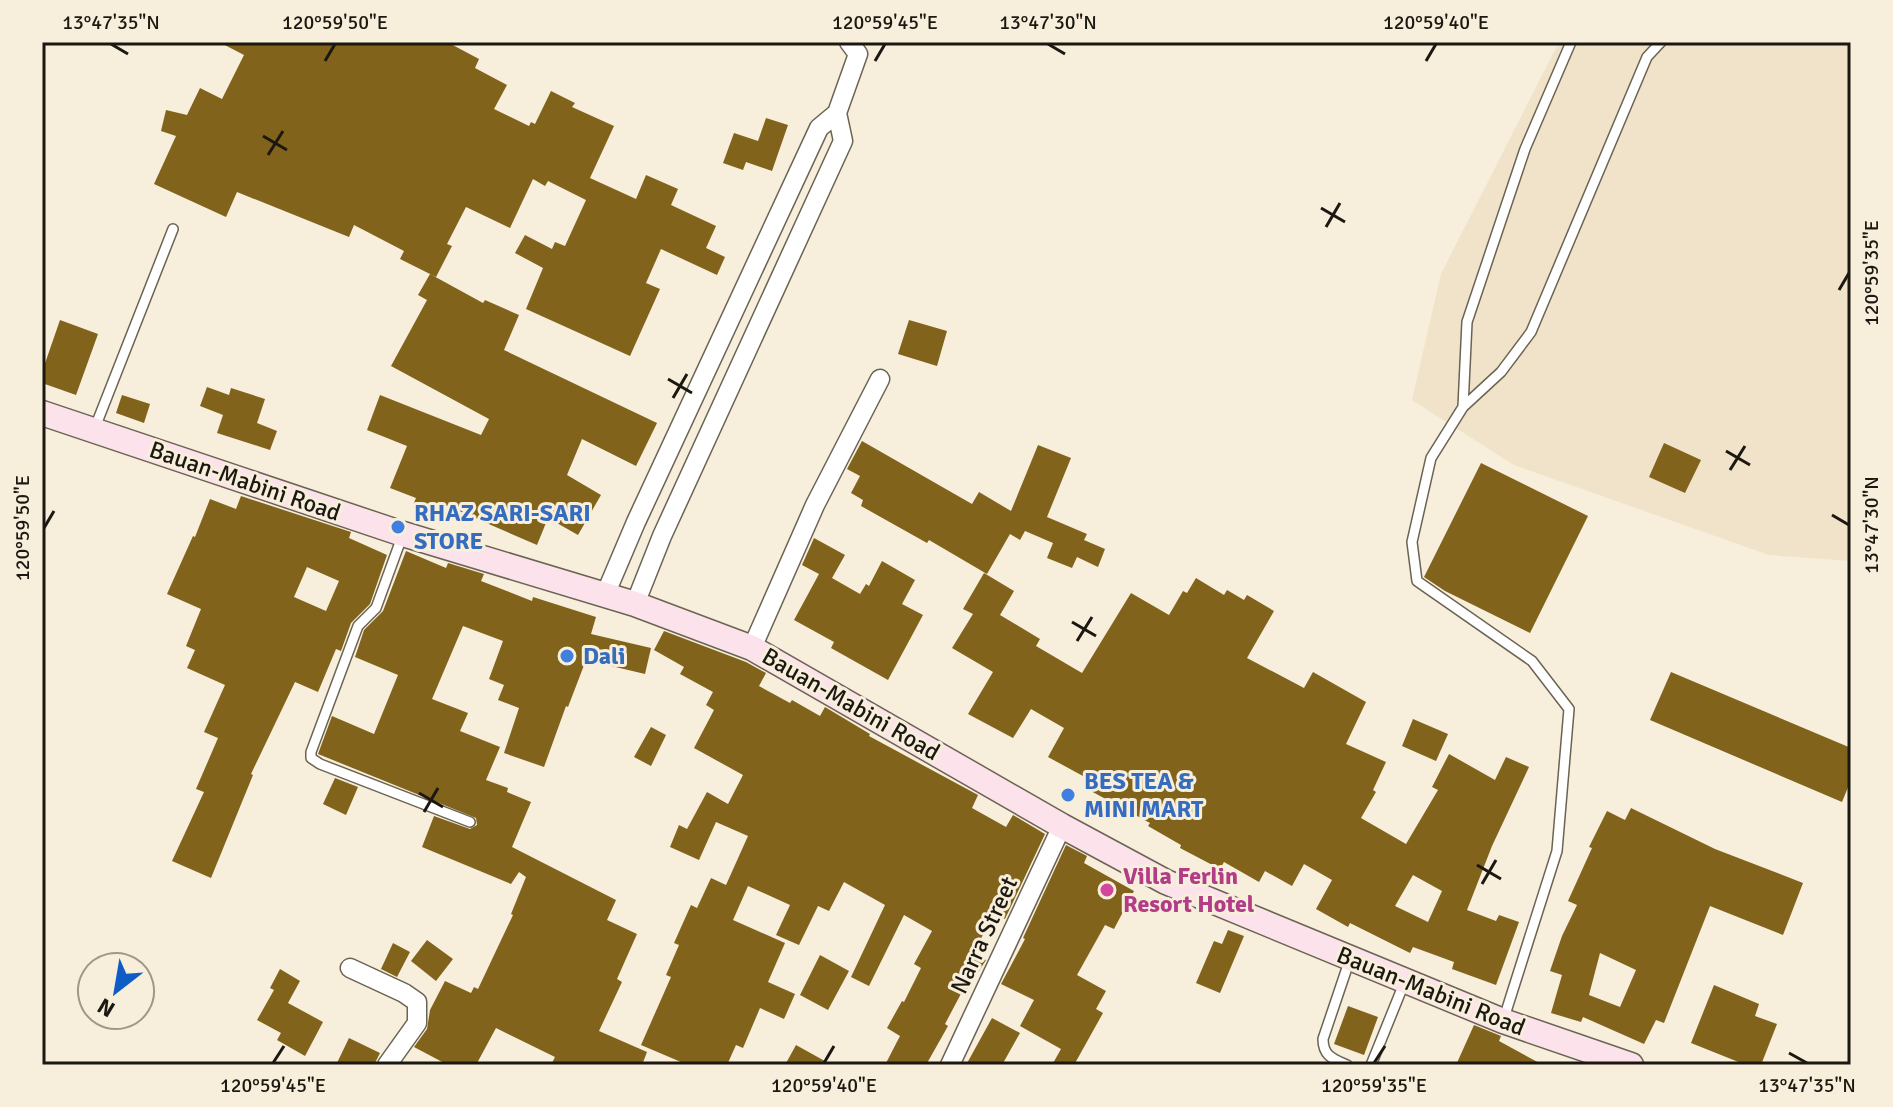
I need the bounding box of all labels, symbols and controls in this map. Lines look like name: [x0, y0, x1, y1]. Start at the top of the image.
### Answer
text: 13°47'35"N: [62, 10, 160, 35]
text: 120°59'50"E: [282, 10, 388, 35]
text: 120°59'45"E: [832, 10, 938, 35]
text: 13°47'30"N: [999, 10, 1097, 35]
text: 120°59'40"E: [1383, 10, 1489, 35]
text: 120°59'35"E: [1859, 220, 1884, 326]
street label: Bauan-Mabini Road: [145, 434, 345, 528]
text: 120°59'50"E: [10, 475, 35, 581]
text: 13°47'30"N: [1859, 476, 1884, 574]
place label: RHAZ SARI-SARI STORE: [414, 498, 591, 556]
marker: RHAZ SARI-SARI STORE: [389, 518, 407, 536]
place label: Dali: [583, 641, 625, 671]
street label: Bauan-Mabini Road: [757, 641, 945, 767]
marker: Dali: [558, 647, 576, 665]
place label: BES TEA & MINI MART: [1084, 766, 1204, 824]
marker: BES TEA & MINI MART: [1059, 786, 1077, 804]
place label: Villa Ferlin Resort Hotel: [1123, 861, 1255, 919]
street label: Narra Street: [944, 872, 1024, 998]
marker: Villa Ferlin Resort Hotel: [1098, 881, 1116, 899]
street label: Bauan-Mabini Road: [1332, 940, 1530, 1042]
north arrow: [76, 951, 156, 1031]
text: N: [92, 992, 119, 1023]
text: 120°59'45"E: [220, 1073, 326, 1098]
text: 120°59'40"E: [771, 1073, 877, 1098]
text: 120°59'35"E: [1321, 1073, 1427, 1098]
text: 13°47'35"N: [1758, 1073, 1856, 1098]

